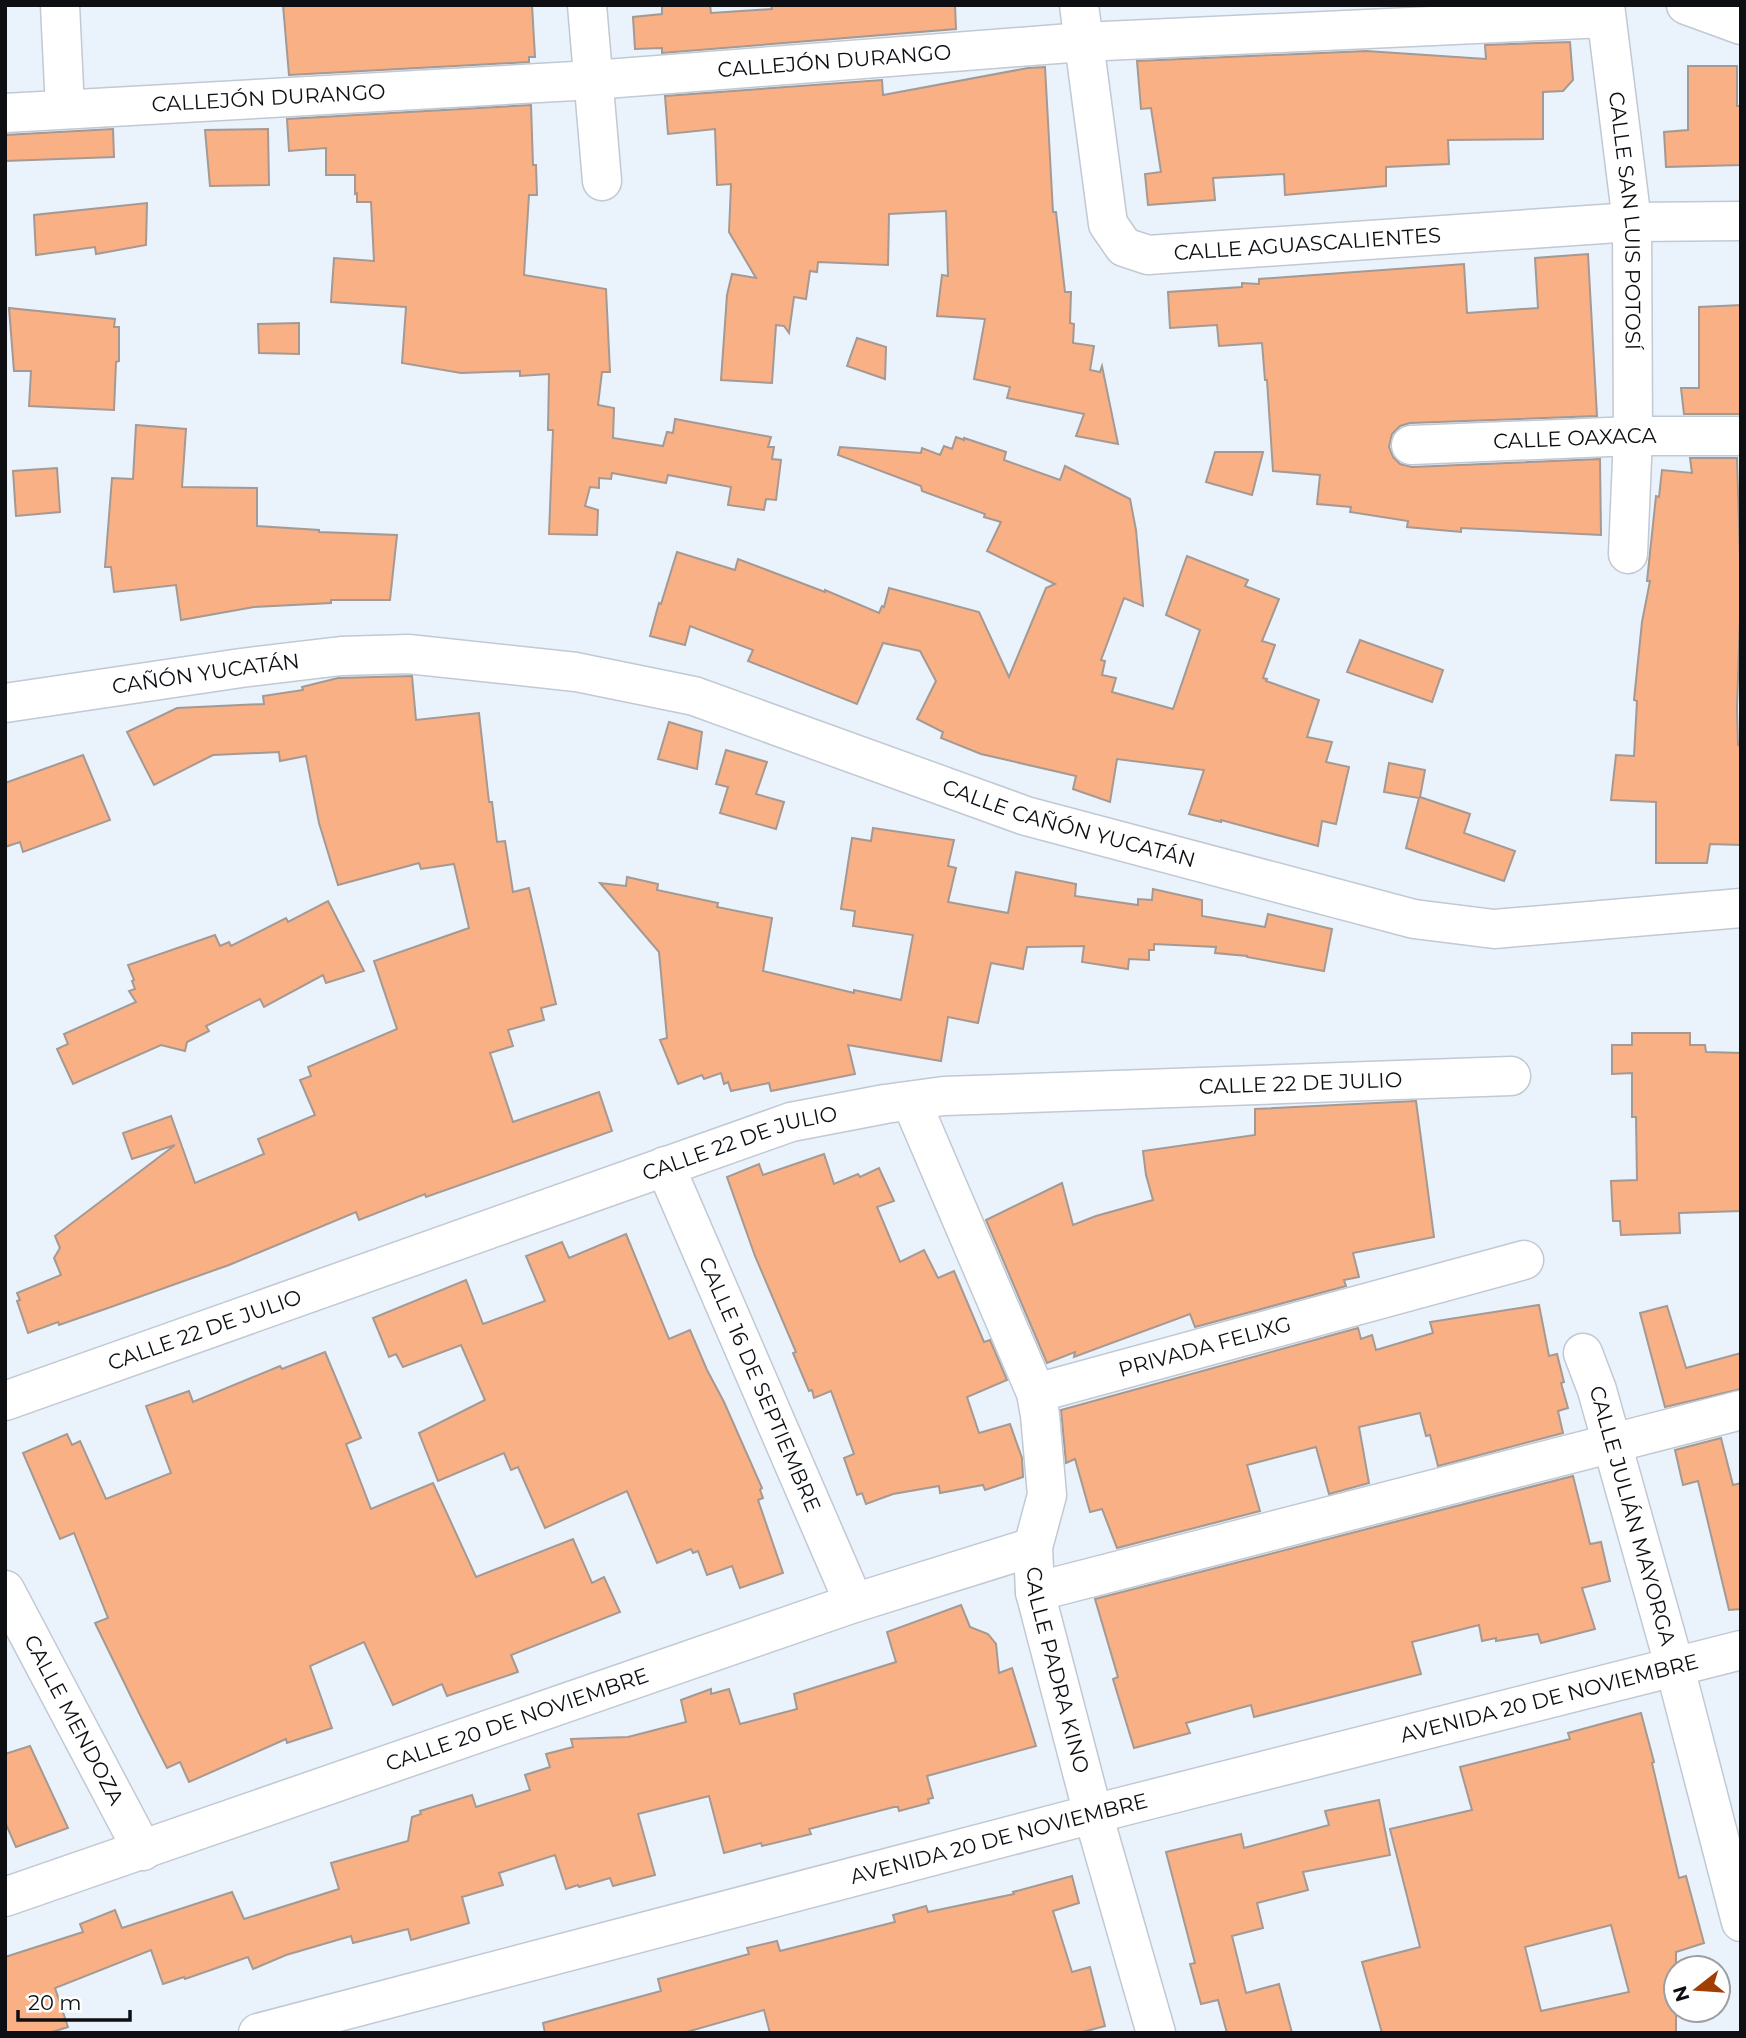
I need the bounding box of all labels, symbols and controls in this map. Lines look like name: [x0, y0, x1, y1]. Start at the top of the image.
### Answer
street label: CALLEJÓN DURANGO: [717, 39, 952, 82]
street label: CALLEJÓN DURANGO: [151, 79, 386, 117]
street label: CALLE SAN LUIS POTOSÍ: [1604, 90, 1646, 351]
street label: CALLE AGUASCALIENTES: [1173, 222, 1442, 265]
street label: CALLE OAXACA: [1493, 423, 1657, 454]
street label: CAÑÓN YUCATÁN: [110, 648, 301, 699]
street label: CALLE CAÑÓN YUCATÁN: [939, 774, 1198, 872]
street label: CALLE 22 DE JULIO: [1198, 1067, 1403, 1099]
street label: CALLE 22 DE JULIO: [639, 1100, 839, 1186]
street label: CALLE 16 DE SEPTIEMBRE: [694, 1253, 826, 1516]
street label: CALLE 22 DE JULIO: [104, 1284, 305, 1375]
street label: PRIVADA FELIXG: [1116, 1311, 1294, 1382]
street label: CALLE JULIÁN MAYORGA: [1584, 1383, 1681, 1649]
street label: CALLE PADRA KINO: [1022, 1566, 1095, 1776]
street label: CALLE MENDOZA: [19, 1630, 130, 1810]
street label: AVENIDA 20 DE NOVIEMBRE: [1398, 1648, 1701, 1748]
street label: CALLE 20 DE NOVIEMBRE: [382, 1662, 652, 1776]
street label: AVENIDA 20 DE NOVIEMBRE: [848, 1788, 1150, 1889]
north arrow: [1662, 1954, 1732, 2024]
scale bar: [18, 1979, 130, 2023]
text: N: [1668, 1983, 1694, 2005]
text: 20 m: [28, 1990, 82, 2015]

